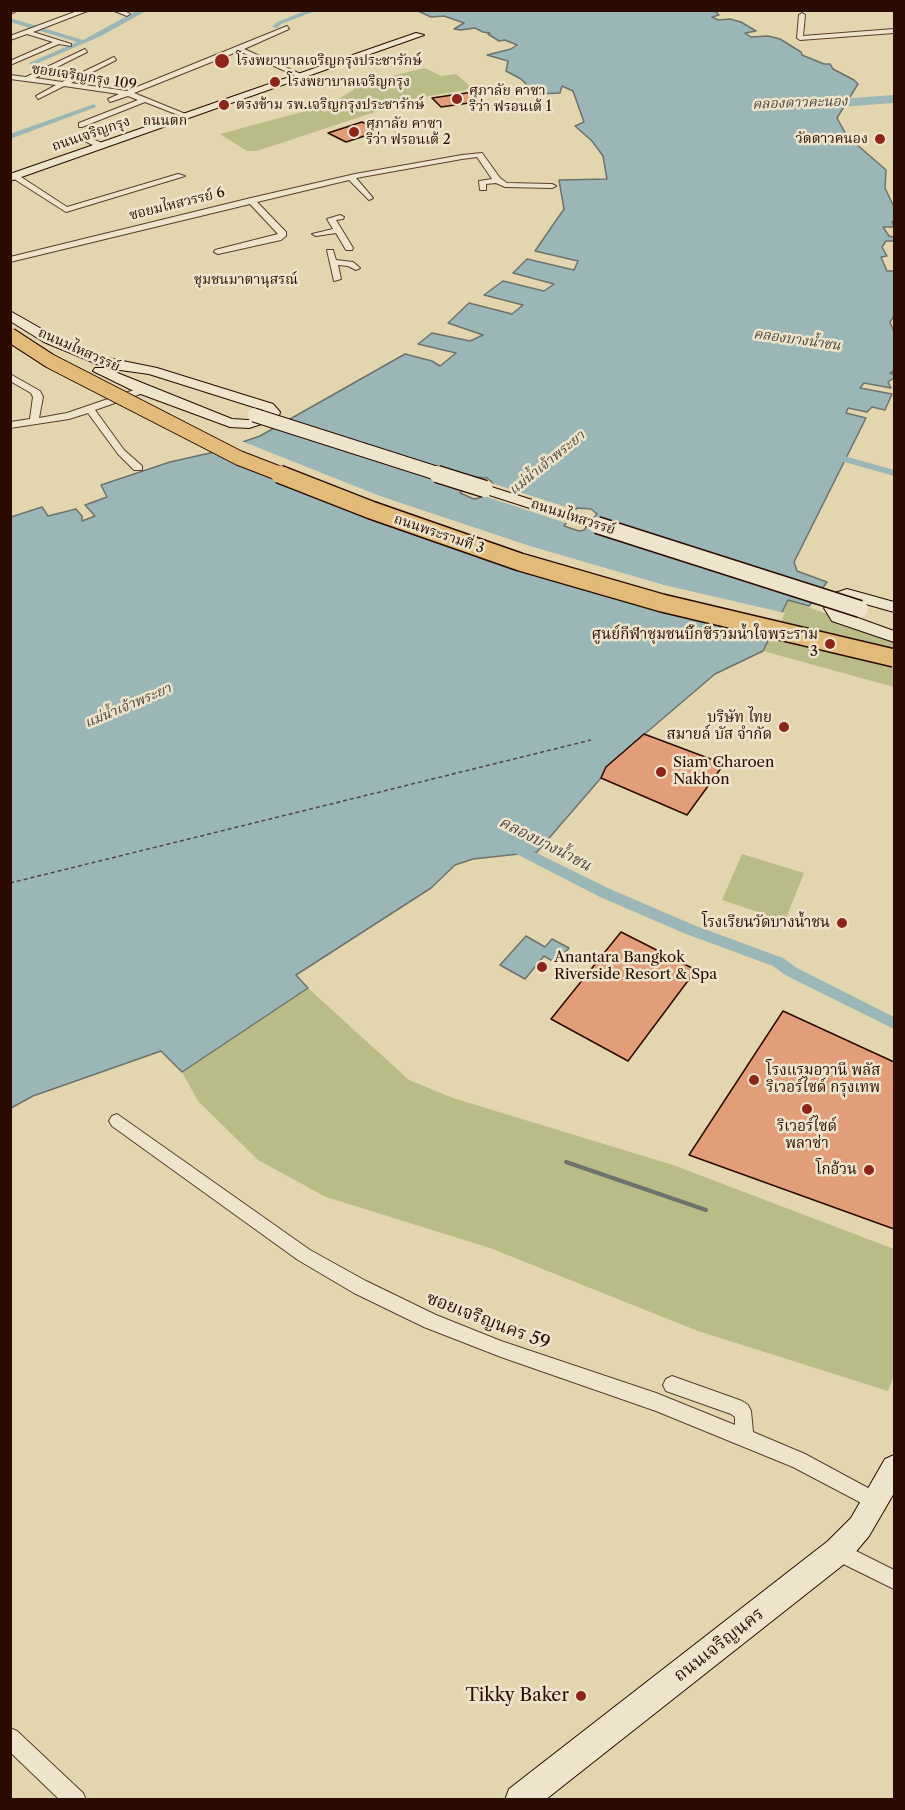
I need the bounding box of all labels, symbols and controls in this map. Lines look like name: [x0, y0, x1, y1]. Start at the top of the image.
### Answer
marker: โรงพยาบาลเจริญกรุงประชารักษ์: [213, 52, 231, 70]
place label: โรงพยาบาลเจริญกรุงประชารักษ์: [236, 53, 422, 69]
street label: ซอยเจริญกรุง 109: [30, 60, 138, 94]
place label: โรงพยาบาลเจริญกรุง: [287, 74, 410, 90]
marker: โรงพยาบาลเจริญกรุง: [268, 75, 282, 89]
place label: ศุภาลัย คาซา ริว่า ฟรอนเต้ 1: [469, 83, 552, 116]
marker: ศุภาลัย คาซา ริว่า ฟรอนเต้ 1: [450, 92, 464, 106]
water label: คลองดาวคะนอง: [752, 93, 848, 113]
place label: ตรงข้าม รพ.เจริญกรุงประชารักษ์: [236, 97, 425, 113]
marker: ตรงข้าม รพ.เจริญกรุงประชารักษ์: [217, 98, 231, 112]
street label: ถนนเจริญกรุง: [50, 113, 132, 155]
district label: ถนนตก: [143, 113, 187, 129]
place label: ศุภาลัย คาซา ริว่า ฟรอนเต้ 2: [366, 116, 451, 148]
marker: ศุภาลัย คาซา ริว่า ฟรอนเต้ 2: [347, 125, 361, 139]
place label: วัดดาวคนอง: [795, 131, 868, 147]
marker: วัดดาวคนอง: [873, 132, 887, 146]
street label: ซอยมไหสวรรย์ 6: [128, 184, 226, 224]
district label: ชุมชนมาตานุสรณ์: [194, 272, 298, 288]
street label: ถนนมไหสวรรย์: [35, 324, 123, 376]
water label: คลองบางน้ำชน: [752, 326, 842, 354]
water label: แม่น้ำเจ้าพระยา: [506, 427, 588, 499]
street label: ถนนมไหสวรรย์: [529, 495, 617, 539]
street label: ถนนพระรามที่ 3: [392, 511, 486, 557]
place label: ศูนย์กีฬาชุมชนบิ๊กซีรวมน้ำใจพระราม 3: [592, 626, 818, 661]
marker: ศูนย์กีฬาชุมชนบิ๊กซีรวมน้ำใจพระราม 3: [823, 637, 837, 651]
water label: แม่น้ำเจ้าพระยา: [82, 680, 174, 732]
place label: บริษัท ไทย สมายล์ บัส จำกัด: [666, 709, 772, 744]
marker: บริษัท ไทย สมายล์ บัส จำกัด: [777, 720, 791, 734]
place label: Siam Charoen Nakhon: [673, 754, 774, 789]
marker: Siam Charoen Nakhon: [654, 765, 668, 779]
water label: คลองบางน้ำชน: [496, 813, 594, 875]
place label: โรงเรียนวัดบางน้ำชน: [702, 914, 830, 932]
marker: โรงเรียนวัดบางน้ำชน: [835, 916, 849, 930]
place label: Anantara Bangkok Riverside Resort & Spa: [554, 949, 717, 984]
marker: Anantara Bangkok Riverside Resort & Spa: [535, 960, 549, 974]
place label: โรงแรมอวานี พลัส ริเวอร์ไซด์ กรุงเทพ: [766, 1062, 880, 1097]
marker: โรงแรมอวานี พลัส ริเวอร์ไซด์ กรุงเทพ: [747, 1073, 761, 1087]
marker: ริเวอร์ไซด์ พลาซ่า: [800, 1102, 814, 1116]
place label: ริเวอร์ไซด์ พลาซ่า: [777, 1118, 837, 1153]
place label: โกอ้วน: [816, 1161, 857, 1179]
marker: โกอ้วน: [862, 1163, 876, 1177]
street label: ซอยเจริญนคร 59: [423, 1288, 553, 1354]
street label: ถนนเจริญนคร: [670, 1603, 768, 1687]
place label: Tikky Baker: [466, 1685, 569, 1707]
marker: Tikky Baker: [574, 1689, 588, 1703]

